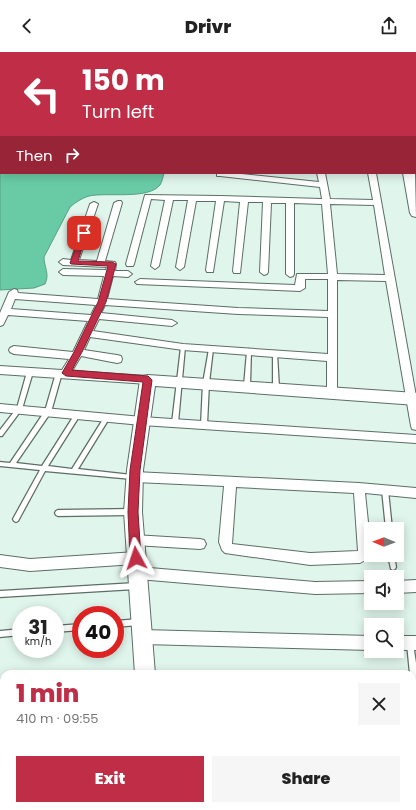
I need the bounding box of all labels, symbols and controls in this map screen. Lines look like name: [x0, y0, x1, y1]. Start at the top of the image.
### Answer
text: Drivr: [185, 14, 231, 39]
icon: back: [16, 15, 38, 37]
icon: share: [378, 15, 400, 37]
text: 150 m: [82, 61, 165, 100]
icon: left: [16, 68, 68, 120]
text: Turn left: [82, 99, 154, 124]
icon: right: [61, 144, 83, 166]
text: Then: [16, 145, 53, 166]
pin: [67, 216, 101, 250]
icon: arrive: [73, 222, 95, 244]
north arrow: [364, 522, 404, 562]
map controls: [364, 522, 404, 658]
position arrow: [115, 537, 157, 579]
button: sound: [364, 570, 404, 610]
speed limit sign: 40: [72, 606, 124, 658]
text: 31: [28, 613, 48, 641]
button: search: [364, 618, 404, 658]
text: km/h: [25, 634, 51, 649]
text: 1 min: [16, 677, 79, 710]
button: close: [358, 683, 400, 725]
text: 410 m · 09:55: [16, 709, 99, 728]
button: Exit: [16, 756, 204, 802]
button: Share: [212, 756, 400, 802]

